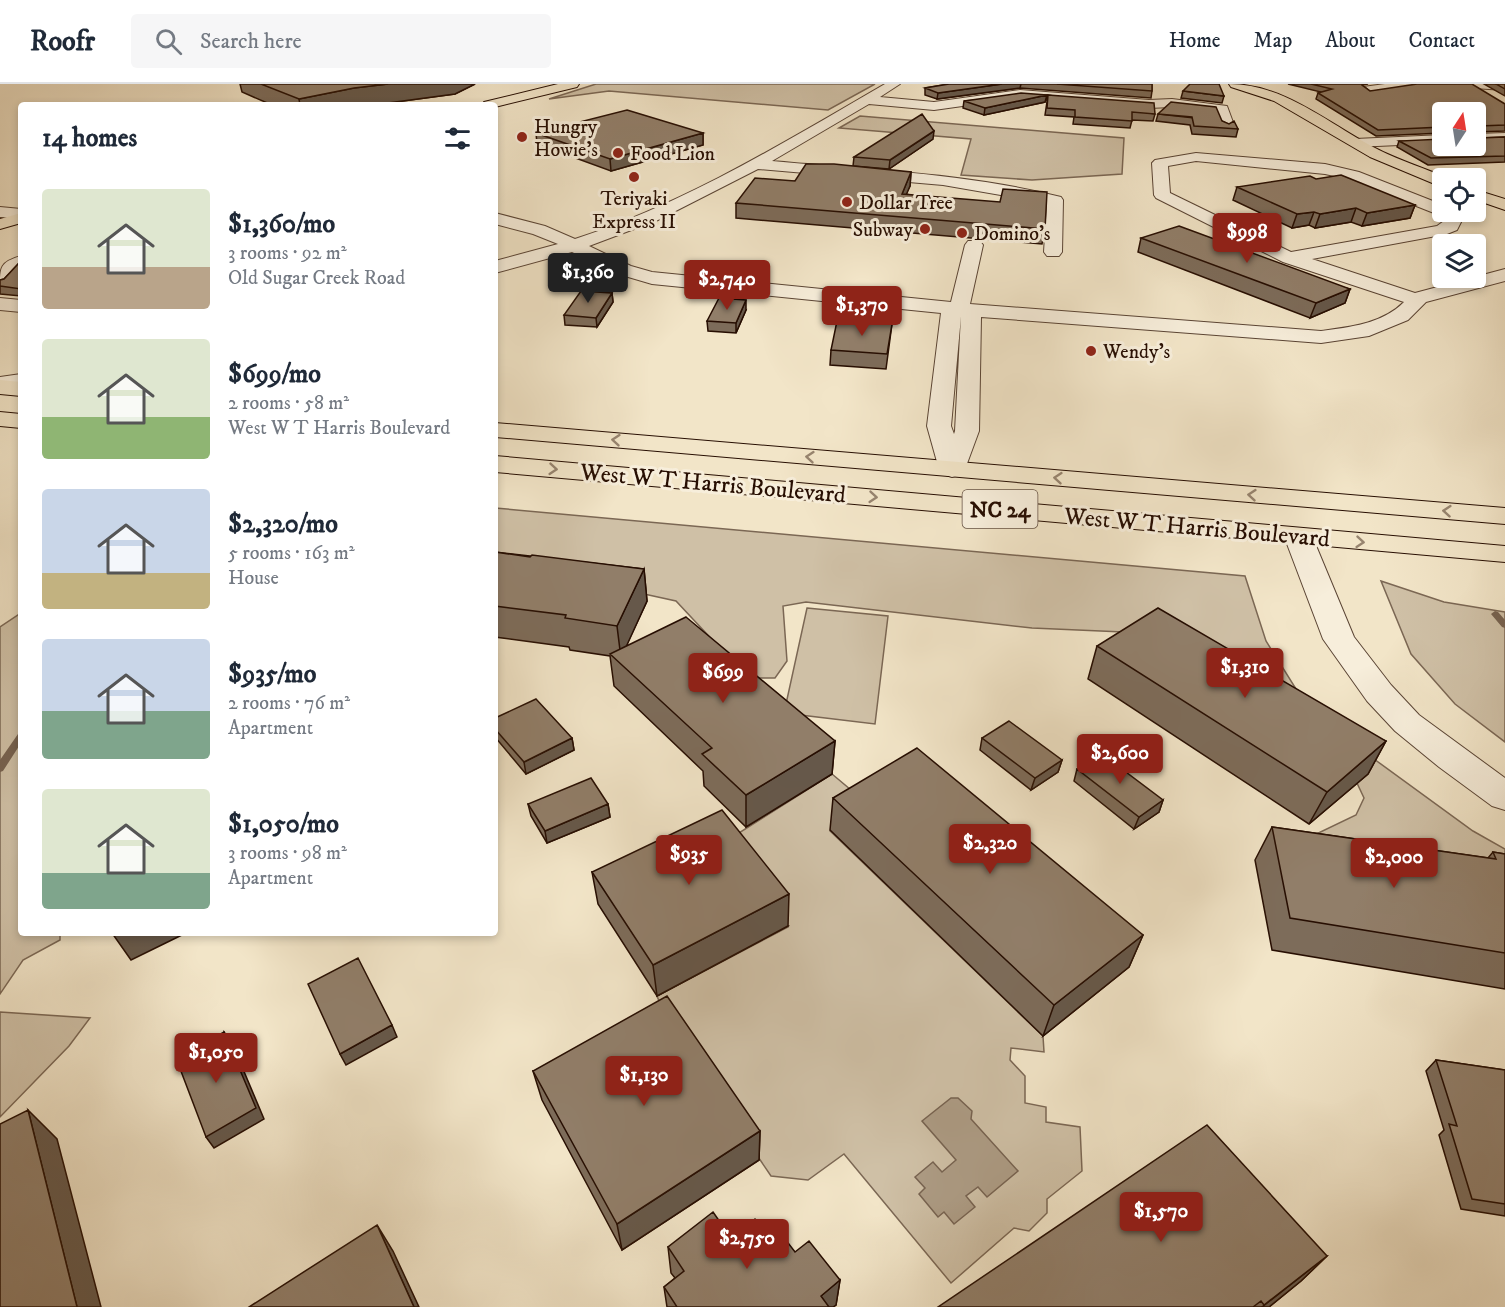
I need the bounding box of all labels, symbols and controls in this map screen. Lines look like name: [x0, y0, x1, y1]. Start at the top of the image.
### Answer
search box: [131, 14, 551, 68]
text: Roofr: [30, 24, 95, 59]
icon: search: [152, 25, 185, 58]
text: Search here: [200, 28, 302, 55]
text: Home: [1169, 28, 1221, 54]
text: Map: [1254, 28, 1292, 54]
text: About: [1325, 28, 1376, 54]
text: Contact: [1409, 28, 1475, 54]
north arrow: [1432, 102, 1486, 156]
map controls: [1432, 102, 1486, 288]
place label: Hungry Howie's: [534, 115, 598, 163]
text: 14 homes: [42, 122, 137, 155]
icon: filters: [441, 122, 474, 155]
marker: Hungry Howie's: [515, 130, 529, 144]
place label: Food Lion: [630, 142, 716, 167]
marker: Food Lion: [611, 146, 625, 160]
button: locate: [1432, 168, 1486, 222]
marker: Teriyaki Express II: [627, 170, 641, 184]
place label: Teriyaki Express II: [592, 187, 676, 235]
place label: Dollar Tree: [859, 191, 953, 216]
marker: Dollar Tree: [840, 195, 854, 209]
text: $1,360/mo: [228, 208, 335, 241]
icon: home: [90, 213, 162, 285]
pin: $998: [1211, 213, 1283, 264]
place label: Subway: [853, 218, 913, 243]
text: $998: [1227, 220, 1267, 245]
marker: Subway: [918, 222, 932, 236]
place label: Domino's: [974, 222, 1051, 247]
marker: Domino's: [955, 226, 969, 240]
button: layers: [1432, 234, 1486, 288]
text: 3 rooms · 92 m²: [228, 241, 347, 266]
pin: $1,360: [539, 253, 637, 304]
text: $1,360: [562, 260, 614, 285]
pin: $2,740: [678, 260, 776, 311]
text: Old Sugar Creek Road: [228, 266, 405, 291]
text: $2,740: [698, 267, 756, 292]
pin: $1,370: [813, 286, 911, 337]
text: $1,370: [836, 293, 888, 318]
place label: Wendy's: [1102, 340, 1170, 365]
marker: Wendy's: [1084, 344, 1098, 358]
text: $699/mo: [228, 358, 321, 391]
icon: home: [90, 363, 162, 435]
text: 2 rooms · 58 m²: [228, 391, 349, 416]
text: West W T Harris Boulevard: [228, 416, 450, 441]
one-way arrow: [611, 434, 620, 447]
one-way arrow: [806, 451, 815, 464]
street label: West W T Harris Boulevard: [578, 457, 847, 511]
one-way arrow: [549, 462, 558, 475]
one-way arrow: [1054, 472, 1063, 485]
one-way arrow: [1248, 489, 1257, 502]
one-way arrow: [868, 490, 878, 503]
road number: NC 24: [962, 490, 1038, 528]
street label: West W T Harris Boulevard: [1062, 501, 1331, 555]
one-way arrow: [1442, 505, 1451, 518]
text: $2,320/mo: [228, 508, 338, 541]
icon: home: [90, 513, 162, 585]
one-way arrow: [1356, 535, 1365, 548]
text: 5 rooms · 163 m²: [228, 541, 355, 566]
text: House: [228, 566, 279, 591]
pin: $1,310: [1196, 648, 1294, 699]
pin: $699: [687, 653, 759, 704]
text: $1,310: [1220, 655, 1270, 680]
text: $935/mo: [228, 658, 316, 691]
text: $699: [702, 660, 744, 685]
icon: home: [90, 663, 162, 735]
text: 2 rooms · 76 m²: [228, 691, 350, 716]
text: Apartment: [228, 716, 313, 741]
pin: $2,600: [1071, 734, 1169, 785]
text: $2,600: [1091, 741, 1149, 766]
text: $1,050/mo: [228, 808, 339, 841]
icon: home: [90, 813, 162, 885]
pin: $2,320: [941, 824, 1039, 875]
text: $2,320: [963, 831, 1017, 856]
pin: $935: [653, 835, 725, 886]
pin: $2,000: [1345, 838, 1443, 889]
text: 3 rooms · 98 m²: [228, 841, 347, 866]
text: $935: [670, 842, 708, 867]
text: $2,000: [1365, 845, 1423, 870]
text: Apartment: [228, 866, 313, 891]
pin: $1,050: [167, 1033, 265, 1084]
text: $1,050: [188, 1040, 244, 1065]
pin: $1,130: [595, 1056, 693, 1107]
text: $1,130: [619, 1063, 669, 1088]
pin: $1,570: [1112, 1192, 1210, 1243]
text: $1,570: [1134, 1199, 1188, 1224]
pin: $2,750: [698, 1219, 796, 1270]
text: $2,750: [719, 1226, 775, 1251]

